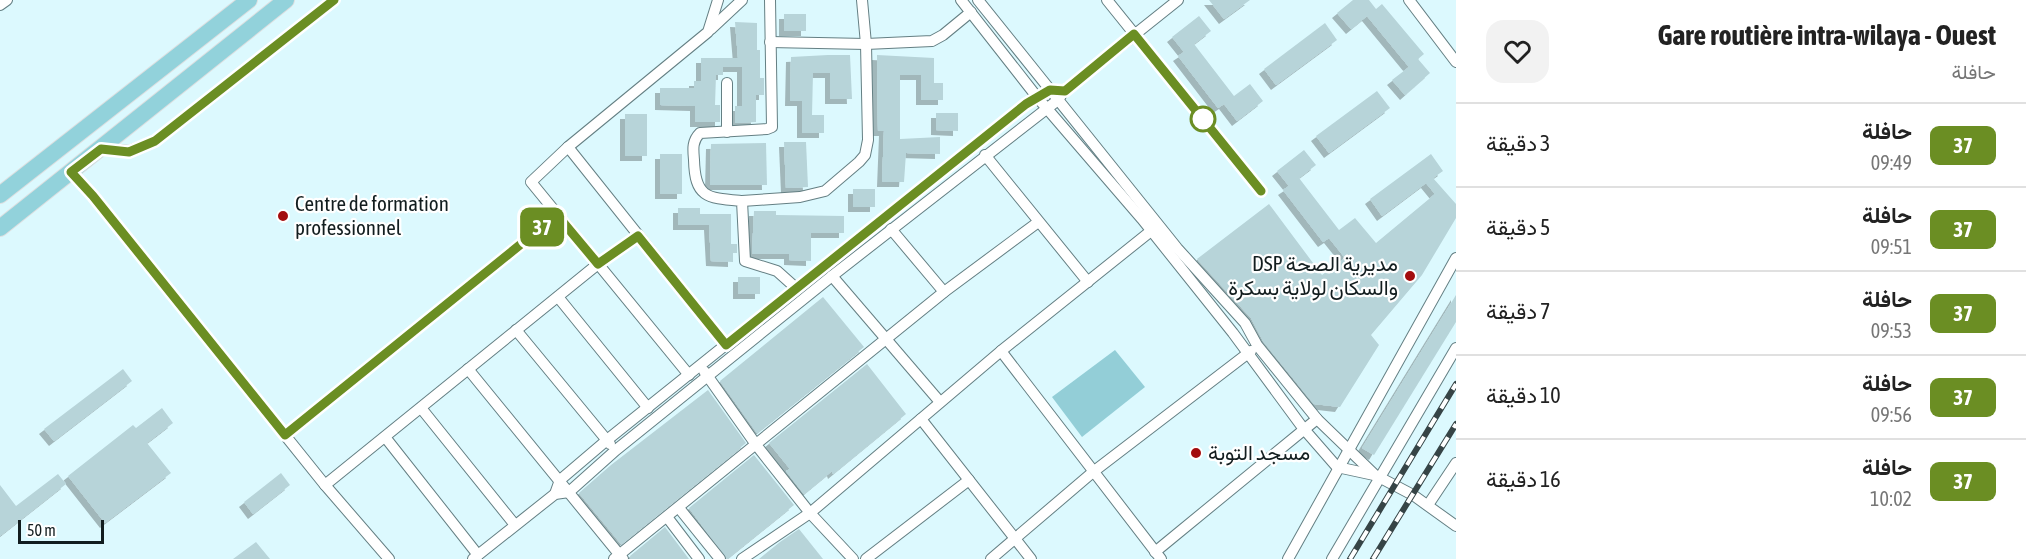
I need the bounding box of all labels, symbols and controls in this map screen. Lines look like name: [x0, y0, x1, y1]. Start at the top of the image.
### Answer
text: Gare routière intra-wilaya - Ouest: [1657, 19, 1996, 51]
button: heart: [1486, 20, 1549, 83]
text: حافلة: [1951, 60, 1996, 83]
unlabelled marker: [1190, 106, 1216, 132]
text: حافلة: [1862, 118, 1912, 144]
text: 3 دقيقة: [1486, 130, 1550, 156]
text: 37: [1953, 133, 1973, 157]
text: 09:49: [1871, 151, 1912, 174]
place label: Centre de formation professionnel: [295, 191, 449, 239]
text: حافلة: [1862, 202, 1912, 228]
line badge: 37: [515, 208, 569, 246]
marker: Centre de formation professionnel: [276, 209, 290, 223]
text: 5 دقيقة: [1486, 214, 1550, 240]
text: 37: [532, 215, 552, 239]
text: 37: [1953, 217, 1973, 241]
text: 09:51: [1871, 235, 1912, 258]
place label: DSP مديرية الصحة والسكان لولاية بسكرة: [1228, 251, 1398, 301]
marker: DSP مديرية الصحة والسكان لولاية بسكرة: [1403, 269, 1417, 283]
text: حافلة: [1862, 286, 1912, 312]
text: 7 دقيقة: [1486, 298, 1550, 324]
text: 37: [1953, 301, 1973, 325]
text: 09:53: [1871, 319, 1912, 342]
text: حافلة: [1862, 370, 1912, 396]
text: 10 دقيقة: [1486, 382, 1561, 408]
text: 37: [1953, 385, 1973, 409]
text: 09:56: [1871, 403, 1912, 426]
place label: مسجد التوبة: [1208, 440, 1310, 466]
marker: مسجد التوبة: [1189, 446, 1203, 460]
text: حافلة: [1862, 454, 1912, 480]
text: 16 دقيقة: [1486, 466, 1561, 492]
text: 37: [1953, 469, 1973, 493]
text: 10:02: [1870, 487, 1912, 510]
scale bar: [18, 517, 104, 544]
text: 50 m: [27, 521, 56, 539]

